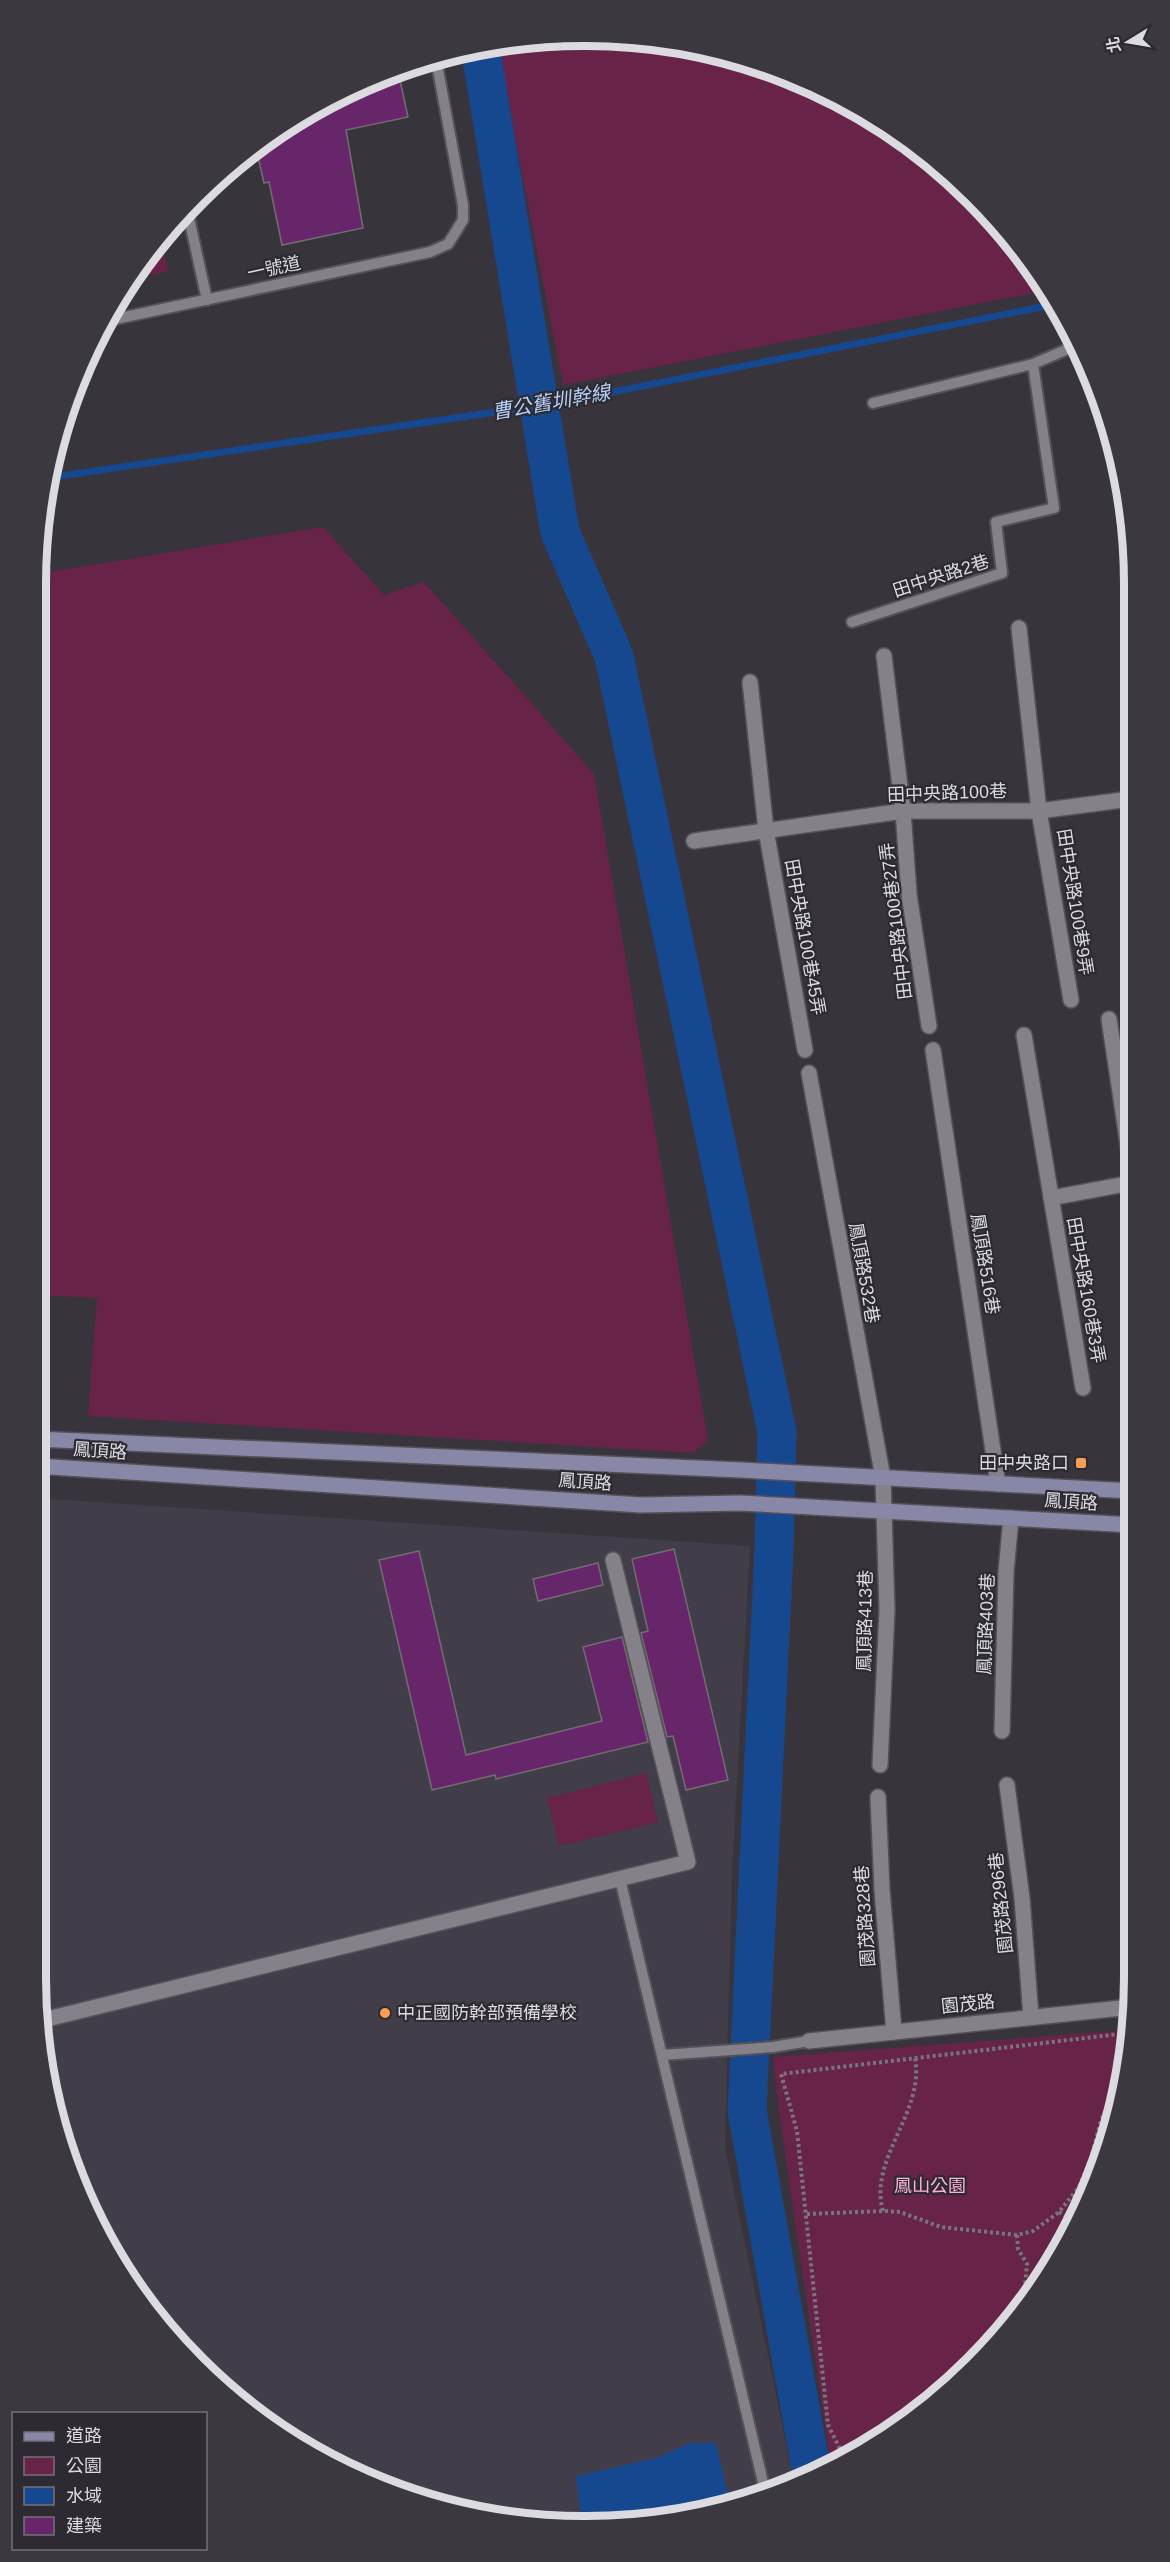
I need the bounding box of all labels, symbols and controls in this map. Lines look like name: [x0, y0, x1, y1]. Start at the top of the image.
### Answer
north arrow: [1098, 12, 1158, 72]
text: 北: [1104, 35, 1124, 54]
street label: 一號道: [246, 253, 302, 283]
water label: 曹公舊圳幹線: [490, 380, 614, 423]
street label: 田中央路2巷: [890, 551, 992, 601]
street label: 田中央路100巷: [887, 781, 1007, 805]
street label: 田中央路100巷9弄: [1054, 827, 1096, 977]
street label: 田中央路100巷27弄: [876, 841, 916, 1001]
street label: 田中央路100巷45弄: [781, 857, 829, 1017]
street label: 鳳頂路516巷: [967, 1212, 1003, 1316]
street label: 田中央路160巷3弄: [1063, 1215, 1109, 1365]
street label: 鳳頂路532巷: [845, 1221, 883, 1325]
street label: 鳳頂路: [72, 1439, 128, 1463]
place label: 田中央路口: [979, 1453, 1069, 1473]
marker: 田中央路口: [1074, 1456, 1088, 1470]
street label: 鳳頂路: [557, 1470, 613, 1494]
street label: 鳳頂路: [1043, 1490, 1099, 1514]
street label: 鳳頂路413巷: [854, 1570, 876, 1672]
street label: 鳳頂路403巷: [974, 1573, 998, 1675]
street label: 園茂路296巷: [986, 1851, 1016, 1955]
street label: 園茂路328巷: [851, 1864, 879, 1968]
street label: 園茂路: [940, 1991, 996, 2017]
place label: 中正國防幹部預備學校: [397, 2003, 577, 2023]
marker: 中正國防幹部預備學校: [378, 2006, 392, 2020]
park label: 鳳山公園: [894, 2176, 966, 2196]
legend: [12, 2412, 207, 2550]
text: 道路: [66, 2426, 102, 2446]
text: 公園: [66, 2456, 102, 2476]
text: 水域: [66, 2486, 102, 2506]
text: 建築: [66, 2516, 102, 2536]

